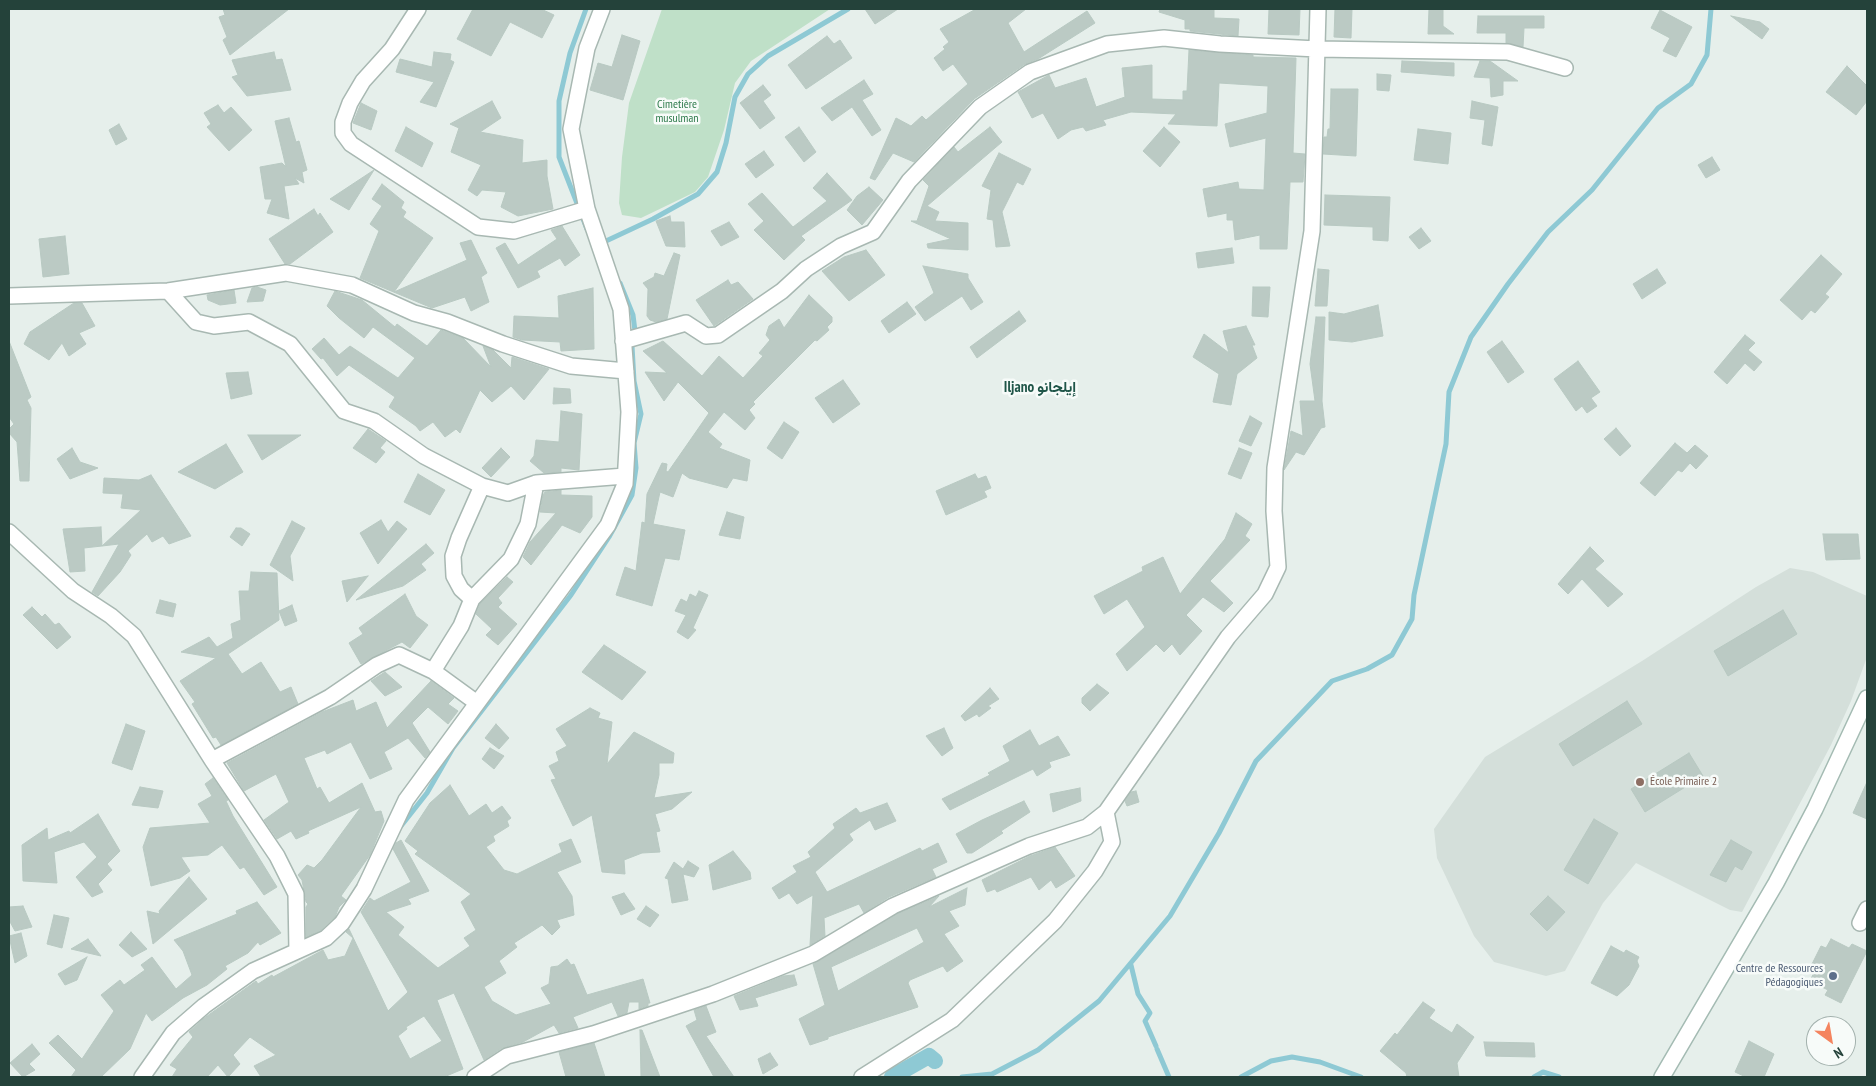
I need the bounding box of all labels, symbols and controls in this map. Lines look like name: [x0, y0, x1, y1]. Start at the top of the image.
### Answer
park label: Cimetière musulman: [656, 98, 698, 126]
district label: Iljano إيلجانو: [1004, 379, 1076, 397]
place label: École Primaire 2: [1650, 775, 1717, 789]
marker: École Primaire 2: [1634, 776, 1646, 788]
place label: Centre de Ressources Pédagogiques: [1736, 962, 1823, 990]
marker: Centre de Ressources Pédagogiques: [1827, 970, 1839, 982]
north arrow: [1806, 1016, 1856, 1066]
text: N: [1830, 1043, 1846, 1063]

